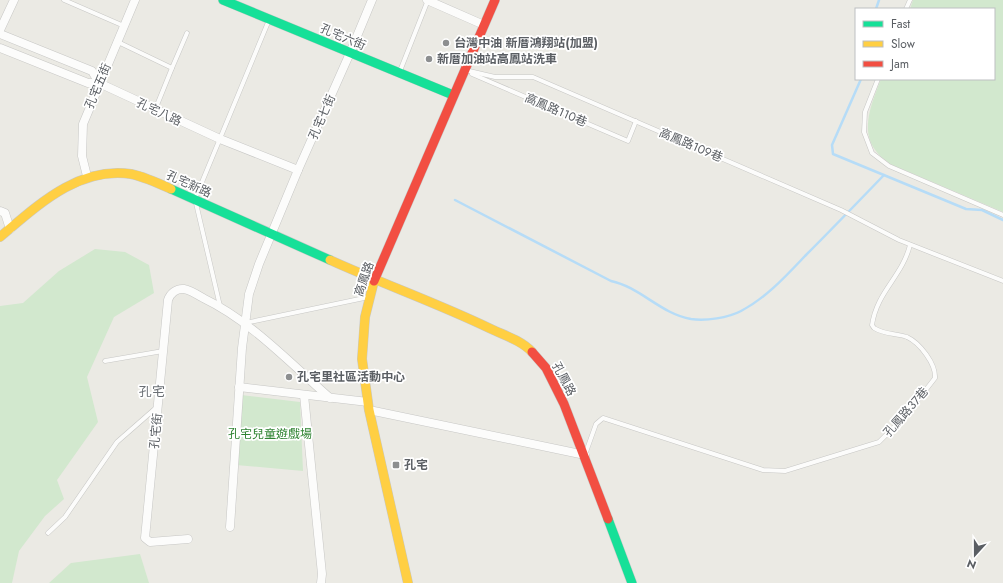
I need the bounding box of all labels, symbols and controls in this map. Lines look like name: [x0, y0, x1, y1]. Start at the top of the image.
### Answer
legend: [855, 8, 995, 80]
text: Fast: [891, 15, 910, 33]
street label: 孔宅六街: [317, 19, 369, 55]
place label: 台灣中油 新厝鴻翔站(加盟): [454, 34, 598, 52]
text: Slow: [891, 35, 916, 53]
marker: 台灣中油 新厝鴻翔站(加盟): [441, 38, 451, 48]
place label: 新厝加油站高鳳站洗車: [437, 50, 557, 68]
marker: 新厝加油站高鳳站洗車: [424, 54, 434, 64]
text: Jam: [889, 55, 909, 73]
street label: 孔宅五街: [80, 60, 116, 112]
street label: 高鳳路110巷: [522, 89, 590, 131]
street label: 孔宅七街: [304, 91, 340, 143]
street label: 孔宅八路: [133, 94, 185, 130]
street label: 高鳳路109巷: [656, 124, 726, 166]
street label: 孔宅新路: [163, 166, 215, 202]
street label: 高鳳路: [350, 259, 378, 299]
street label: 孔鳳路: [548, 359, 580, 399]
place label: 孔宅里社區活動中心: [297, 368, 405, 386]
marker: 孔宅里社區活動中心: [284, 372, 294, 382]
district label: 孔宅: [139, 382, 165, 401]
street label: 孔鳳路37巷: [879, 383, 933, 441]
street label: 孔宅街: [145, 412, 167, 450]
park label: 孔宅兒童遊戲場: [228, 425, 312, 443]
place label: 孔宅: [404, 456, 428, 474]
marker: 孔宅: [391, 460, 401, 470]
north arrow: [955, 535, 995, 575]
text: N: [964, 555, 978, 573]

